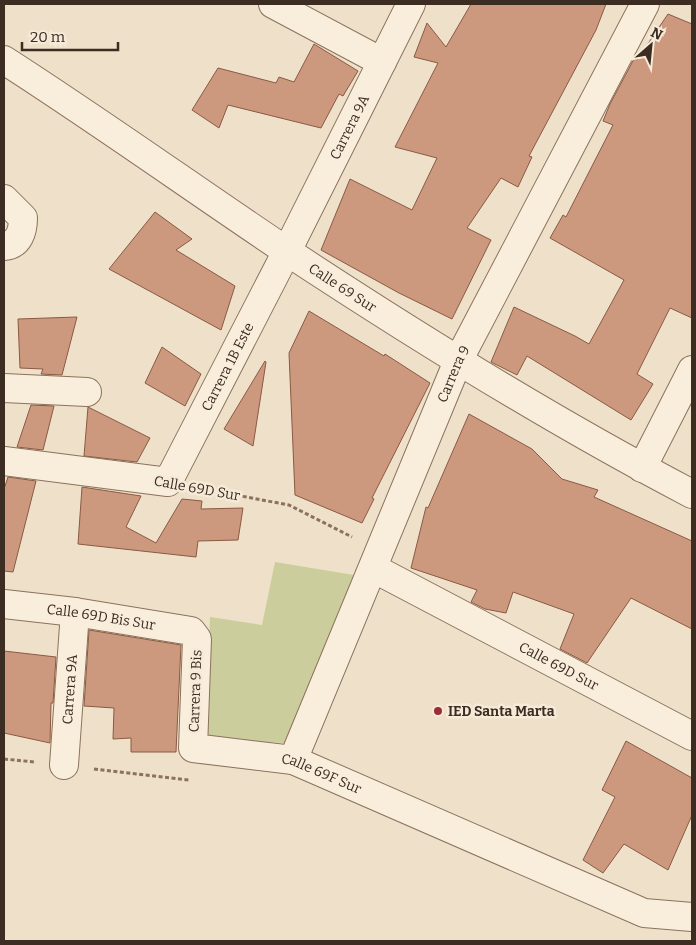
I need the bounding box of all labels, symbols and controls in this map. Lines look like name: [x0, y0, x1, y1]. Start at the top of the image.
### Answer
scale bar: [22, 20, 119, 52]
north arrow: [626, 20, 676, 70]
text: N: [648, 24, 666, 44]
text: 20 m: [30, 28, 66, 46]
street label: Carrera 9A: [326, 92, 373, 162]
street label: Calle 69 Sur: [305, 260, 379, 316]
street label: Carrera 1B Este: [198, 320, 258, 414]
street label: Carrera 9: [434, 343, 474, 405]
street label: Calle 69D Sur: [152, 473, 241, 504]
street label: Calle 69D Bis Sur: [46, 601, 157, 634]
street label: Calle 69D Sur: [516, 638, 601, 694]
street label: Carrera 9 Bis: [186, 649, 205, 733]
street label: Carrera 9A: [59, 653, 81, 725]
place label: IED Santa Marta: [448, 703, 555, 720]
marker: IED Santa Marta: [432, 705, 444, 717]
street label: Calle 69F Sur: [281, 751, 364, 798]

